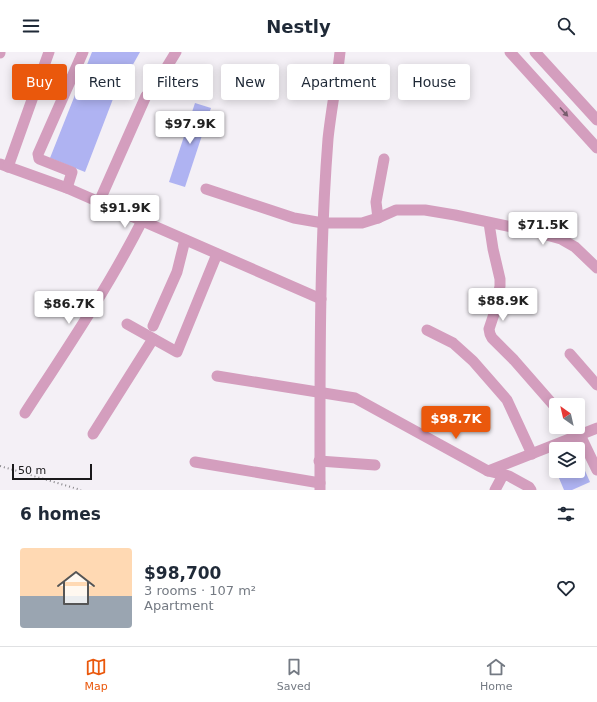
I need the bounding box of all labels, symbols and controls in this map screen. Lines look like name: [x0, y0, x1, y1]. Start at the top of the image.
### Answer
icon: menu: [20, 15, 42, 37]
icon: search: [555, 15, 577, 37]
text: Nestly: [266, 16, 331, 37]
chip: Buy: [12, 64, 67, 100]
chip: Rent: [75, 64, 135, 100]
chip: Filters: [143, 64, 213, 100]
chip: New: [221, 64, 279, 100]
chip: Apartment: [287, 64, 390, 100]
chip: House: [398, 64, 470, 100]
one-way arrow: [560, 107, 569, 117]
pin: $97.9K: [157, 111, 223, 145]
text: $97.9K: [164, 116, 216, 131]
pin: $91.9K: [92, 195, 158, 229]
text: $91.9K: [99, 200, 151, 215]
pin: $71.5K: [510, 212, 576, 246]
text: $71.5K: [517, 217, 569, 232]
pin: $88.9K: [470, 288, 536, 322]
pin: $86.7K: [36, 291, 102, 325]
text: $88.9K: [477, 293, 529, 308]
text: $86.7K: [43, 296, 95, 311]
north arrow: [549, 398, 585, 434]
map controls: [549, 398, 585, 478]
pin: $98.7K: [423, 406, 489, 440]
text: $98.7K: [430, 411, 482, 426]
button: layers: [549, 442, 585, 478]
scale bar: [12, 462, 92, 481]
text: 50 m: [18, 464, 46, 477]
icon: filters: [555, 503, 577, 525]
text: 6 homes: [20, 504, 101, 524]
text: $98,700: [144, 563, 221, 583]
icon: home: [52, 564, 100, 612]
icon: heart: [555, 577, 577, 599]
text: 3 rooms · 107 m²: [144, 583, 256, 598]
text: Apartment: [144, 598, 214, 613]
tab: Map: [85, 656, 108, 693]
tab: Saved: [277, 656, 311, 693]
tab: Home: [480, 656, 512, 693]

